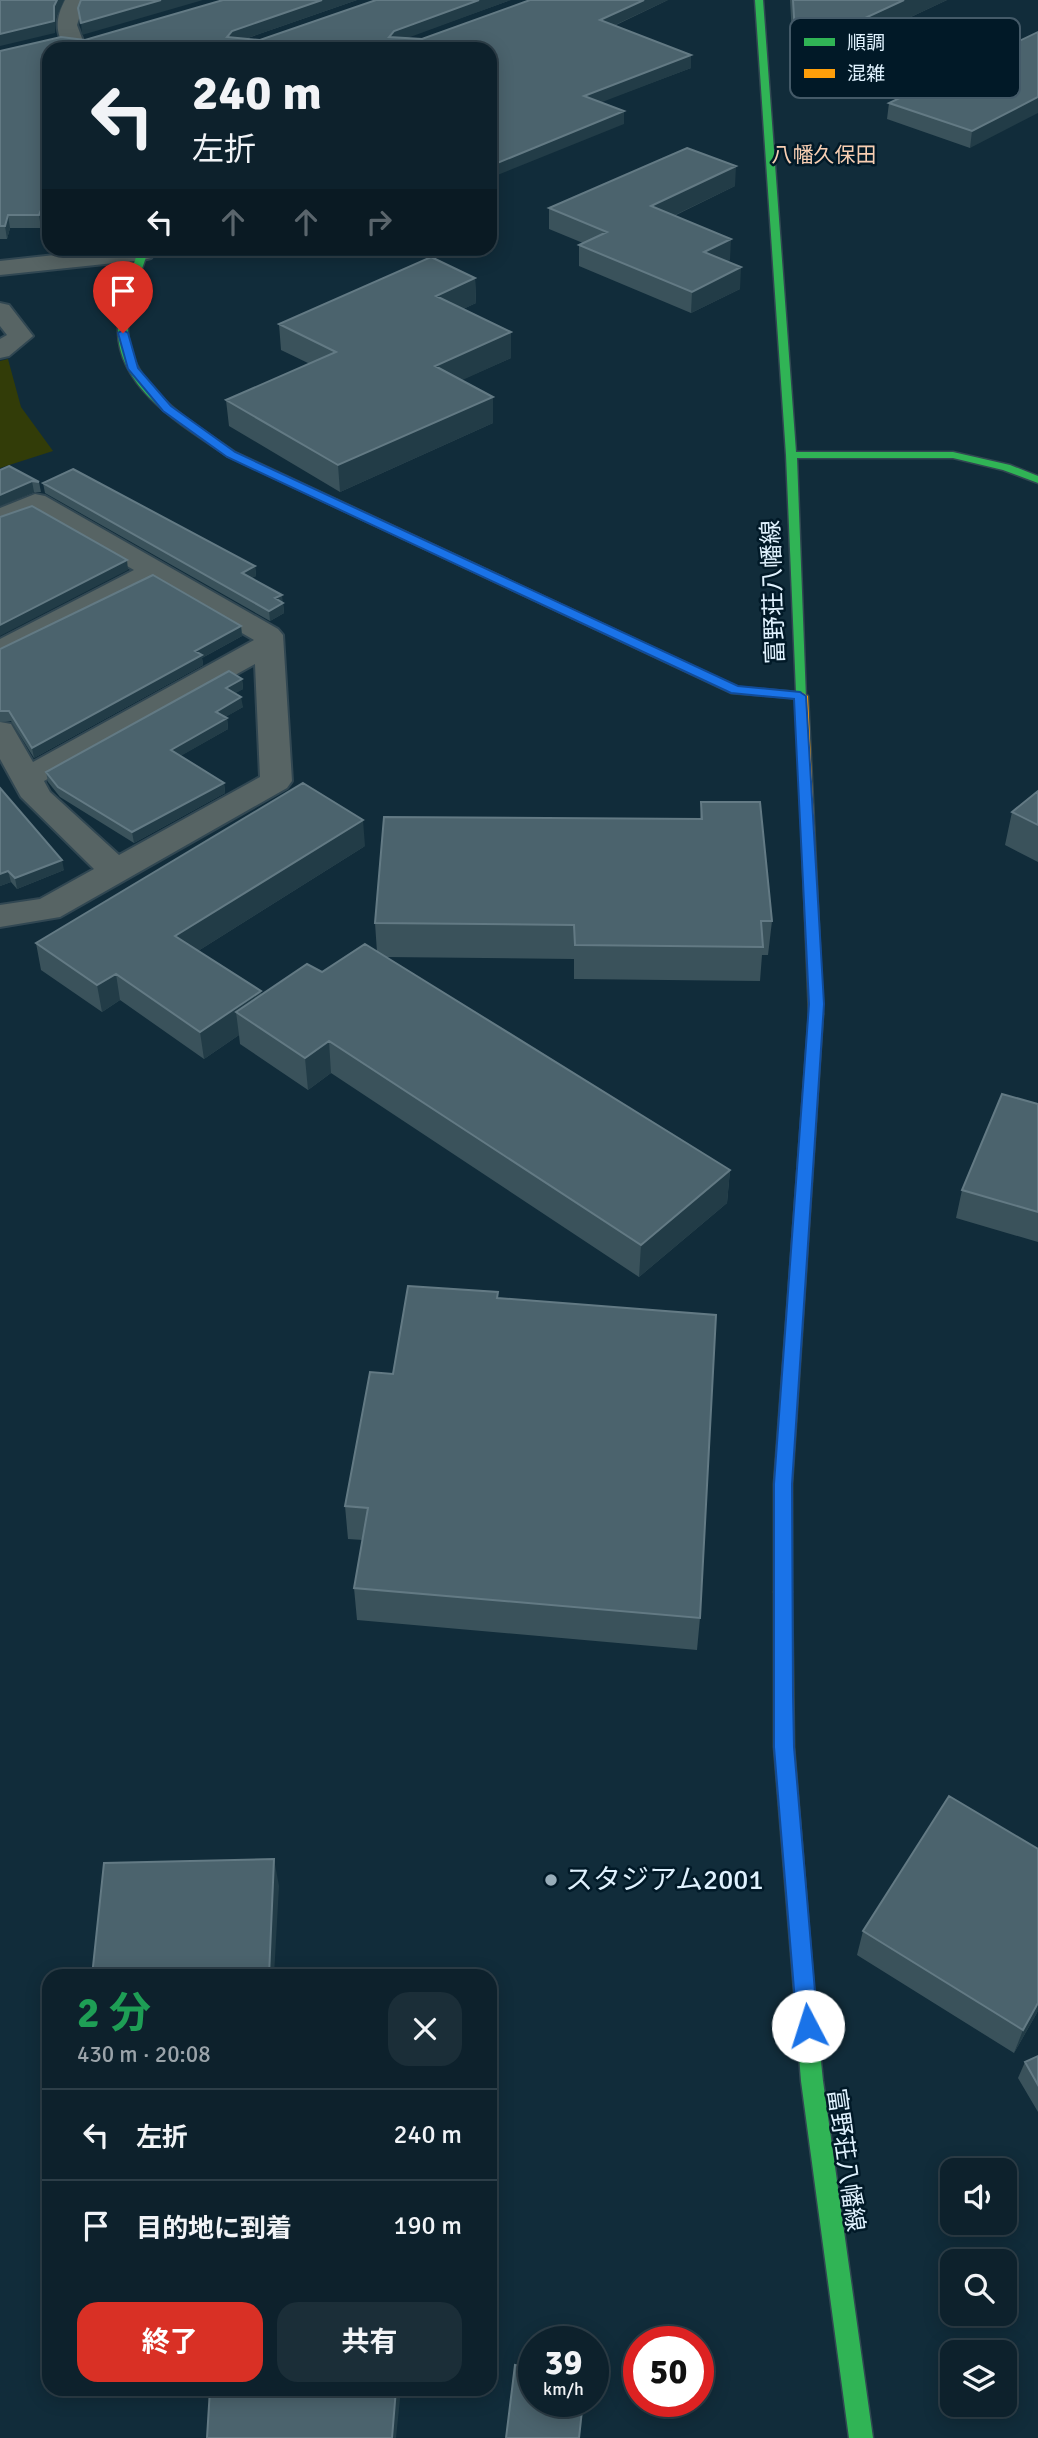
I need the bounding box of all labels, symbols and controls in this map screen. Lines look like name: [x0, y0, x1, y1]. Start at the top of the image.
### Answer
legend: [790, 18, 1020, 98]
text: 順調: [847, 31, 885, 55]
text: 混雑: [847, 62, 885, 86]
text: 240 m: [192, 63, 322, 123]
icon: left: [77, 70, 168, 161]
text: 左折: [192, 130, 256, 169]
district label: 八幡久保田: [772, 142, 877, 168]
icon: left: [141, 203, 179, 241]
icon: ahead: [214, 203, 252, 241]
icon: ahead: [287, 203, 325, 241]
icon: right: [360, 203, 398, 241]
pin: [93, 261, 153, 333]
icon: arrive: [104, 272, 142, 310]
street label: 富野荘八幡線: [755, 520, 791, 664]
place label: スタジアム2001: [565, 1863, 764, 1897]
marker: スタジアム2001: [543, 1872, 559, 1888]
text: 2 分: [77, 1988, 151, 2039]
position arrow: [771, 1989, 845, 2063]
button: close: [388, 1992, 462, 2066]
text: 430 m · 20:08: [77, 2040, 211, 2069]
street label: 富野荘八幡線: [821, 2087, 871, 2233]
icon: left: [77, 2116, 115, 2154]
text: 240 m: [393, 2119, 462, 2151]
text: 左折: [136, 2122, 188, 2154]
map controls: [940, 2158, 1017, 2417]
button: sound: [940, 2158, 1017, 2235]
icon: arrive: [77, 2207, 115, 2245]
text: 190 m: [393, 2210, 462, 2242]
text: 目的地に到着: [136, 2213, 292, 2245]
button: search: [940, 2249, 1017, 2326]
button: 終了: [77, 2302, 263, 2382]
button: 共有: [277, 2302, 462, 2382]
speed limit sign: 50: [623, 2326, 714, 2417]
button: layers: [940, 2340, 1017, 2417]
text: 39: [545, 2341, 582, 2384]
text: km/h: [543, 2378, 584, 2400]

